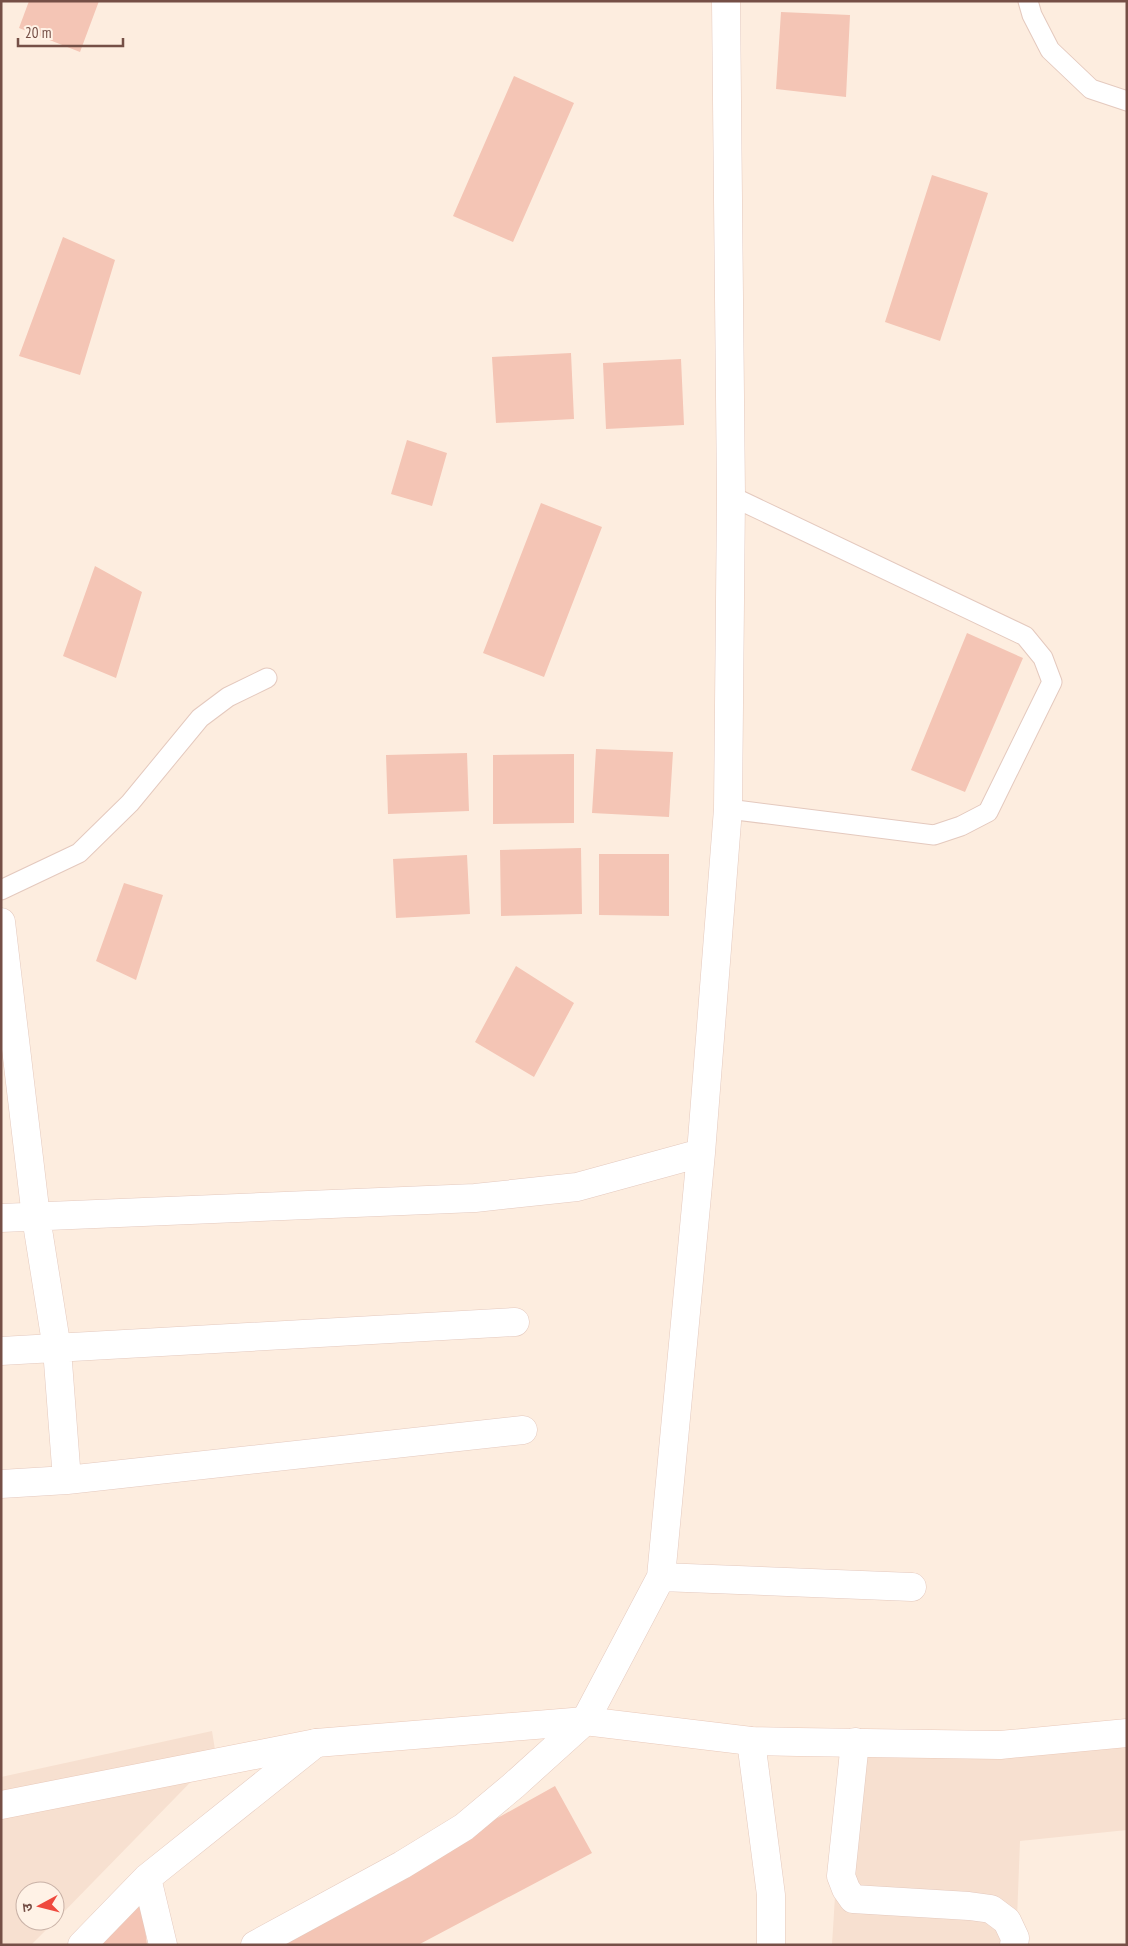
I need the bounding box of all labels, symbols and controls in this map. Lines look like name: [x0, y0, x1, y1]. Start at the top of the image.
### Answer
scale bar: [18, 15, 122, 47]
text: 20 m: [25, 23, 51, 42]
north arrow: [15, 1881, 65, 1931]
text: उ: [18, 1902, 37, 1913]

